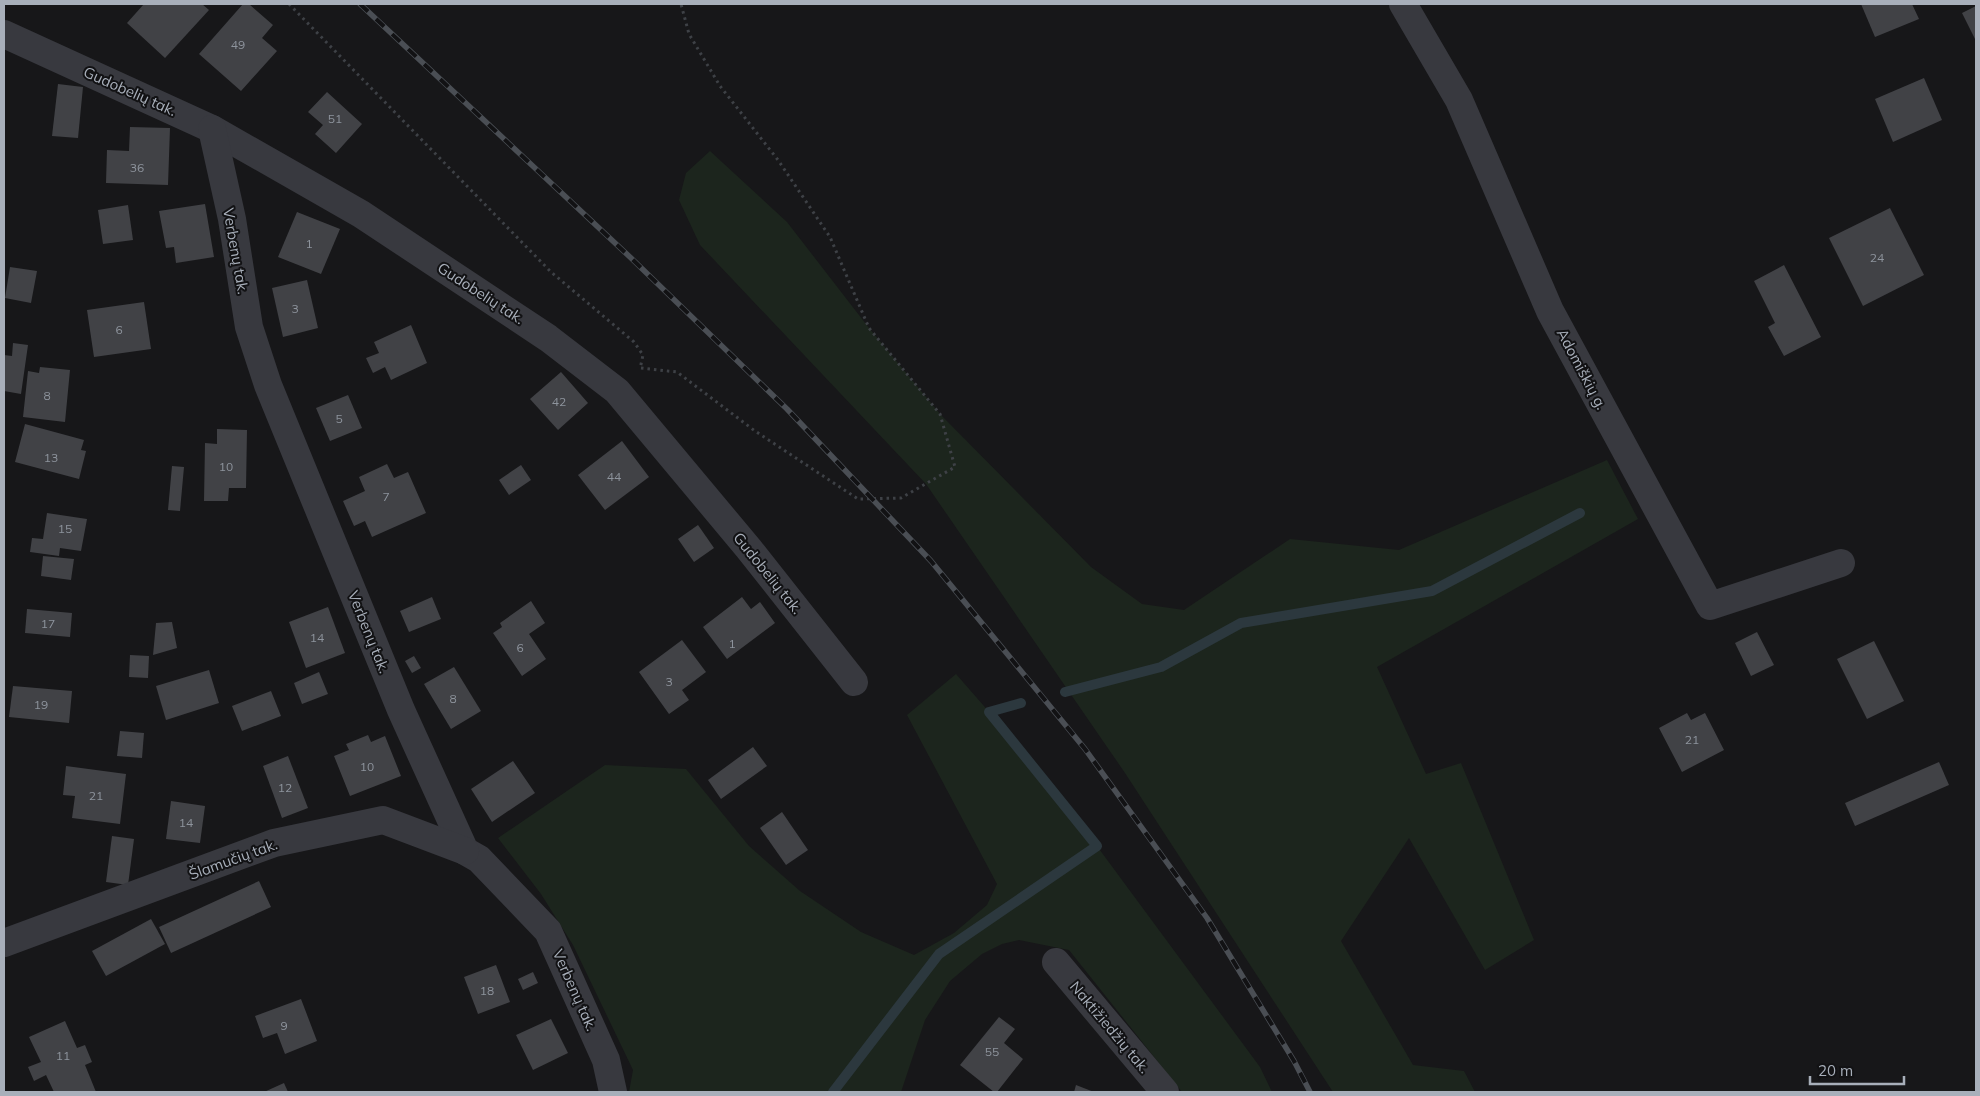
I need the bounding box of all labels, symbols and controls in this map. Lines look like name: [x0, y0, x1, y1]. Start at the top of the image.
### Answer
house number: 49: [231, 37, 245, 52]
street label: Gudobelių tak.: [81, 62, 179, 120]
house number: 51: [328, 111, 342, 126]
house number: 36: [130, 160, 144, 175]
street label: Verbenų tak.: [219, 206, 253, 296]
house number: 1: [305, 236, 313, 251]
house number: 24: [1870, 250, 1884, 265]
street label: Gudobelių tak.: [434, 258, 528, 328]
house number: 3: [291, 301, 299, 316]
house number: 6: [115, 322, 123, 337]
street label: Adomiškių g.: [1553, 325, 1611, 413]
house number: 8: [43, 388, 51, 403]
house number: 42: [552, 394, 566, 409]
house number: 5: [335, 411, 343, 426]
house number: 13: [44, 450, 58, 465]
house number: 10: [219, 459, 233, 474]
house number: 44: [607, 469, 621, 484]
house number: 7: [382, 489, 390, 504]
house number: 15: [58, 521, 72, 536]
street label: Gudobelių tak.: [729, 528, 807, 618]
street label: Verbenų tak.: [344, 588, 394, 676]
house number: 17: [41, 616, 55, 631]
house number: 14: [310, 630, 324, 645]
house number: 1: [728, 636, 736, 651]
house number: 6: [516, 640, 524, 655]
house number: 3: [665, 674, 673, 689]
house number: 8: [449, 691, 457, 706]
house number: 19: [34, 697, 48, 712]
house number: 21: [1685, 732, 1699, 747]
house number: 10: [360, 759, 374, 774]
house number: 12: [278, 780, 292, 795]
house number: 21: [89, 788, 103, 803]
house number: 14: [179, 815, 193, 830]
street label: Šlamučių tak.: [186, 834, 280, 884]
street label: Verbenų tak.: [549, 946, 601, 1034]
street label: Naktižiedžių tak.: [1066, 977, 1154, 1077]
house number: 18: [480, 983, 494, 998]
house number: 9: [280, 1018, 288, 1033]
house number: 55: [985, 1044, 999, 1059]
house number: 11: [56, 1048, 70, 1063]
scale bar: [1810, 1054, 1904, 1086]
text: 20 m: [1818, 1061, 1853, 1080]

